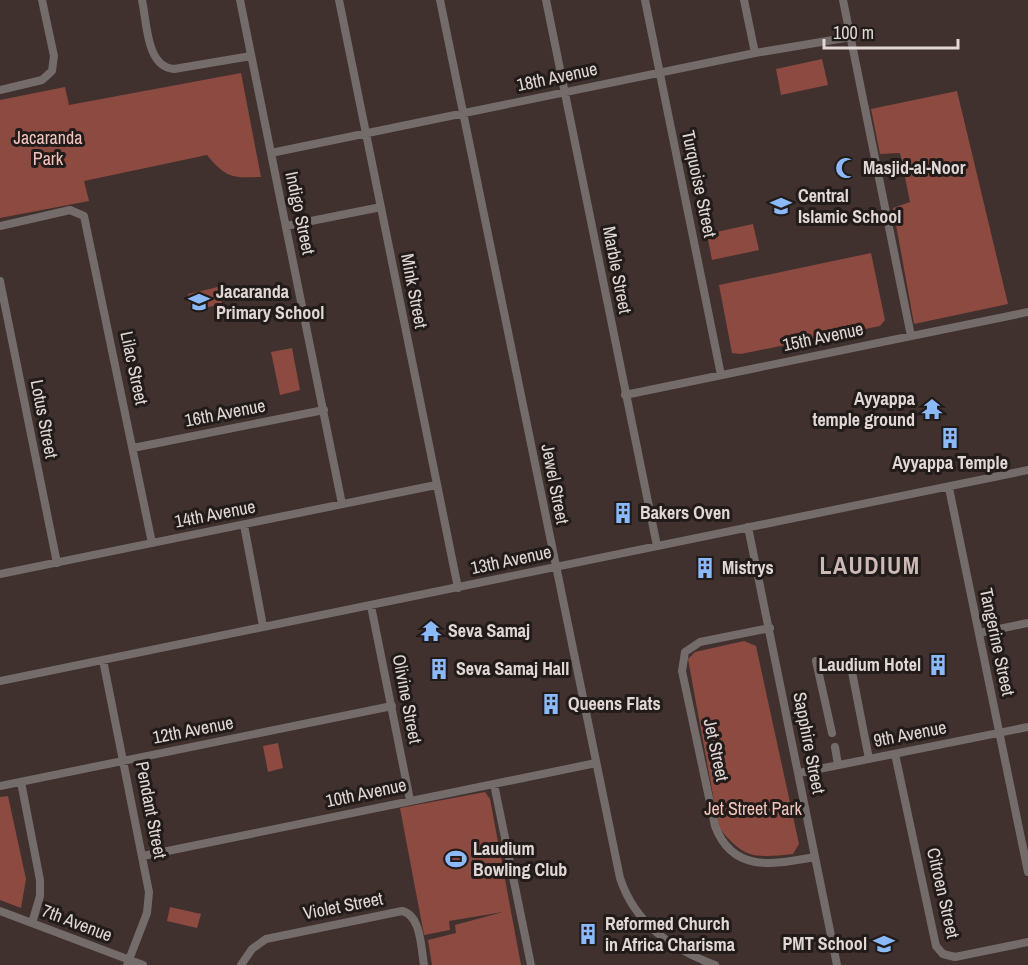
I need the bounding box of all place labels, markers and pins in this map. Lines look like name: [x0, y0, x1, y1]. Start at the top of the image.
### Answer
place label: Masjid-al-Noor: [863, 155, 966, 180]
mosque icon: Masjid-al-Noor: [834, 156, 858, 180]
place label: Central Islamic School: [798, 183, 901, 229]
school or university icon: Central Islamic School: [769, 194, 793, 218]
place label: Jacaranda Primary School: [216, 279, 324, 325]
school or university icon: Jacaranda Primary School: [187, 290, 211, 314]
place label: Ayyappa temple ground: [812, 386, 916, 432]
temple icon: Ayyappa temple ground: [920, 397, 944, 421]
building icon: Ayyappa Temple: [938, 426, 962, 450]
place label: Ayyappa Temple: [892, 450, 1008, 475]
place label: Bakers Oven: [640, 500, 730, 525]
building icon: Bakers Oven: [611, 501, 635, 525]
place label: Mistrys: [722, 555, 774, 580]
building icon: Mistrys: [693, 556, 717, 580]
place label: Seva Samaj: [448, 618, 530, 643]
temple icon: Seva Samaj: [419, 619, 443, 643]
place label: Laudium Hotel: [818, 652, 921, 677]
building icon: Laudium Hotel: [926, 653, 950, 677]
place label: Seva Samaj Hall: [456, 656, 569, 681]
building icon: Seva Samaj Hall: [427, 657, 451, 681]
place label: Queens Flats: [568, 691, 661, 716]
building icon: Queens Flats: [539, 692, 563, 716]
place label: Laudium Bowling Club: [473, 836, 567, 882]
sports icon: Laudium Bowling Club: [444, 847, 468, 871]
place label: Reformed Church in Africa Charisma: [605, 911, 736, 957]
building icon: Reformed Church in Africa Charisma: [576, 922, 600, 946]
place label: PMT School: [783, 931, 867, 956]
school or university icon: PMT School: [872, 932, 896, 956]

